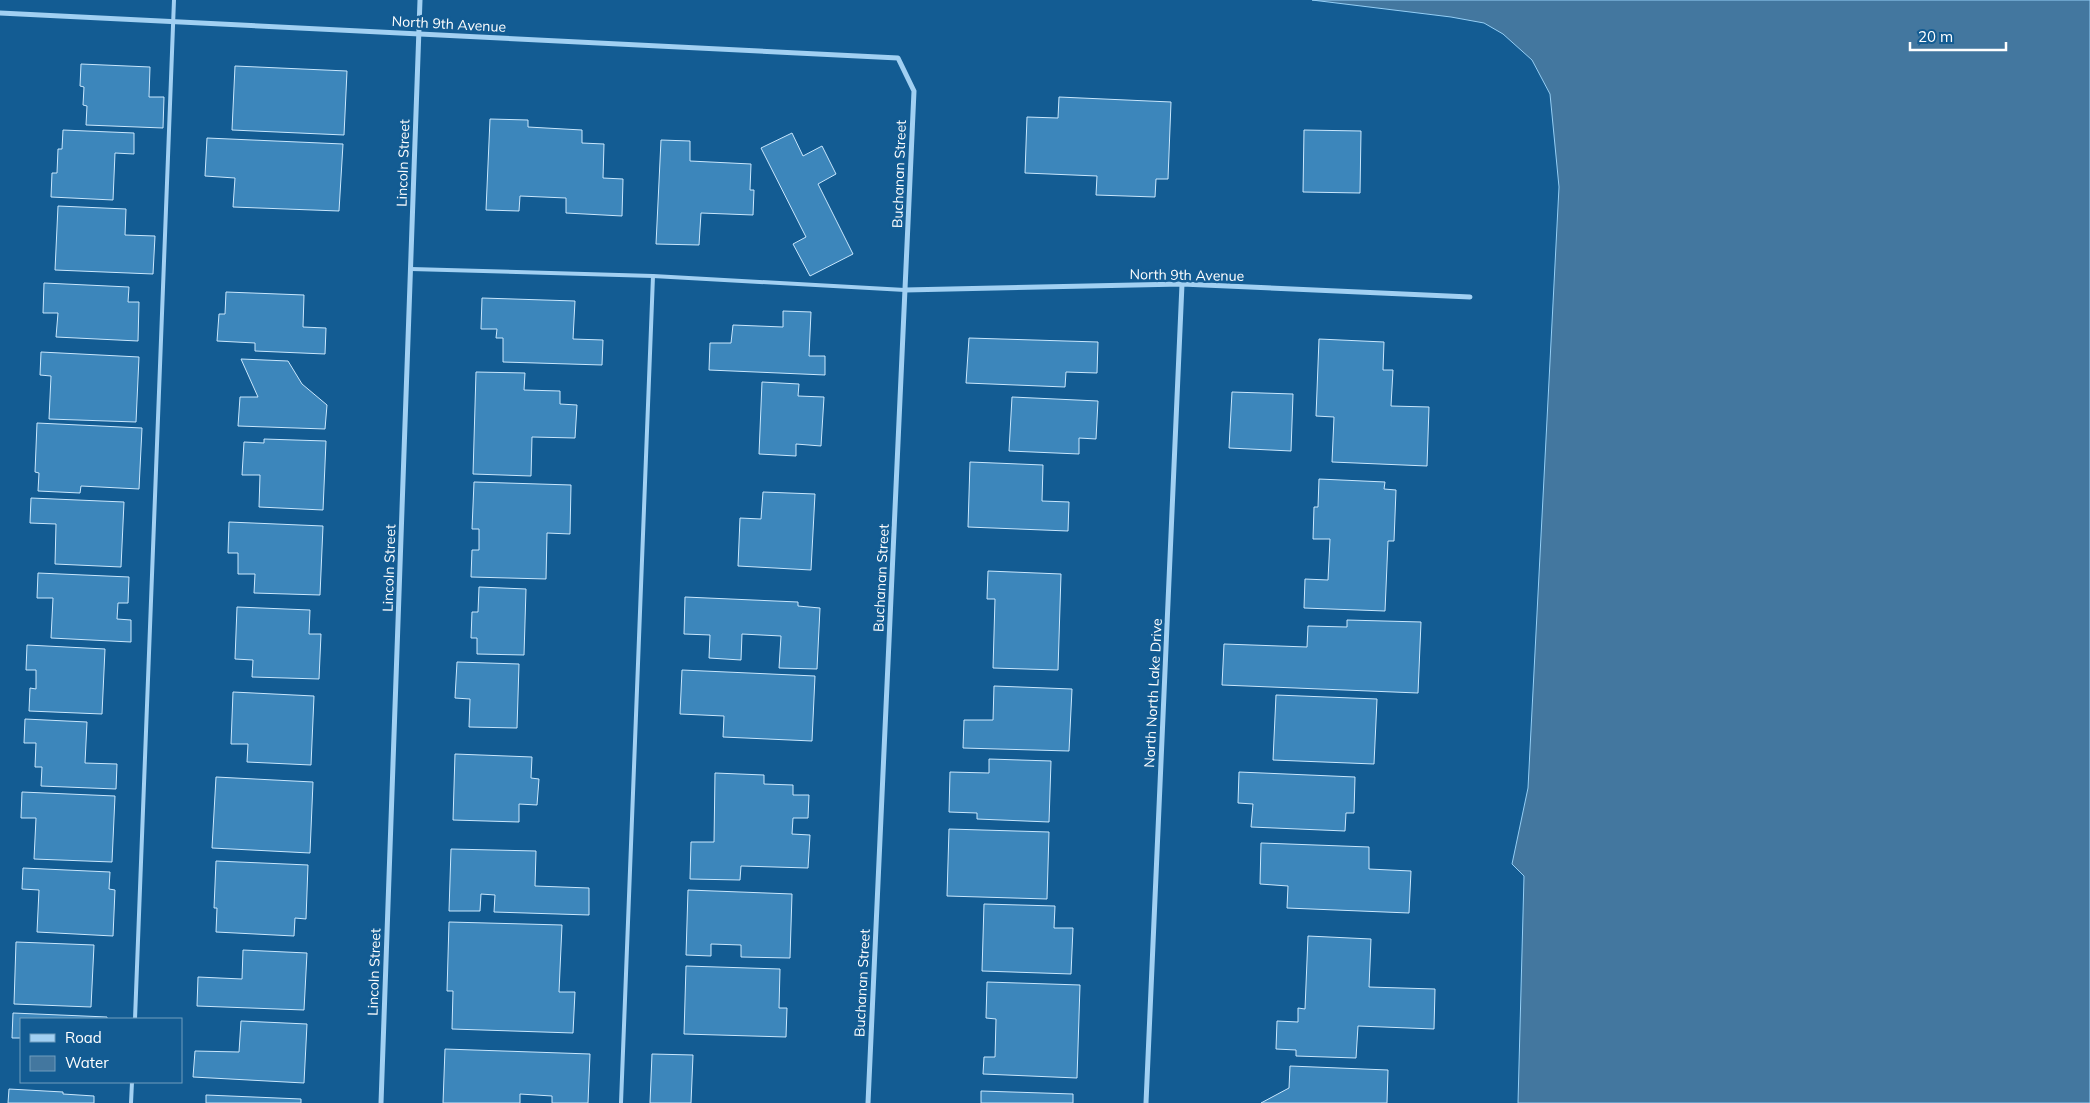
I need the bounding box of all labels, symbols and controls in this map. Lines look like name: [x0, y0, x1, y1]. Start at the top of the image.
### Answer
street label: North 9th Avenue: [391, 12, 507, 36]
scale bar: [1910, 20, 2006, 52]
text: 20 m: [1918, 27, 1953, 46]
street label: Lincoln Street: [392, 119, 414, 207]
street label: Buchanan Street: [888, 119, 910, 228]
street label: North 9th Avenue: [1130, 265, 1244, 285]
street label: Buchanan Street: [869, 523, 893, 633]
street label: Lincoln Street: [378, 524, 400, 612]
street label: North North Lake Drive: [1140, 618, 1166, 768]
street label: Lincoln Street: [363, 928, 385, 1016]
street label: Buchanan Street: [850, 928, 874, 1038]
legend: [20, 1018, 182, 1083]
text: Road: [65, 1028, 102, 1047]
text: Water: [65, 1053, 109, 1072]

